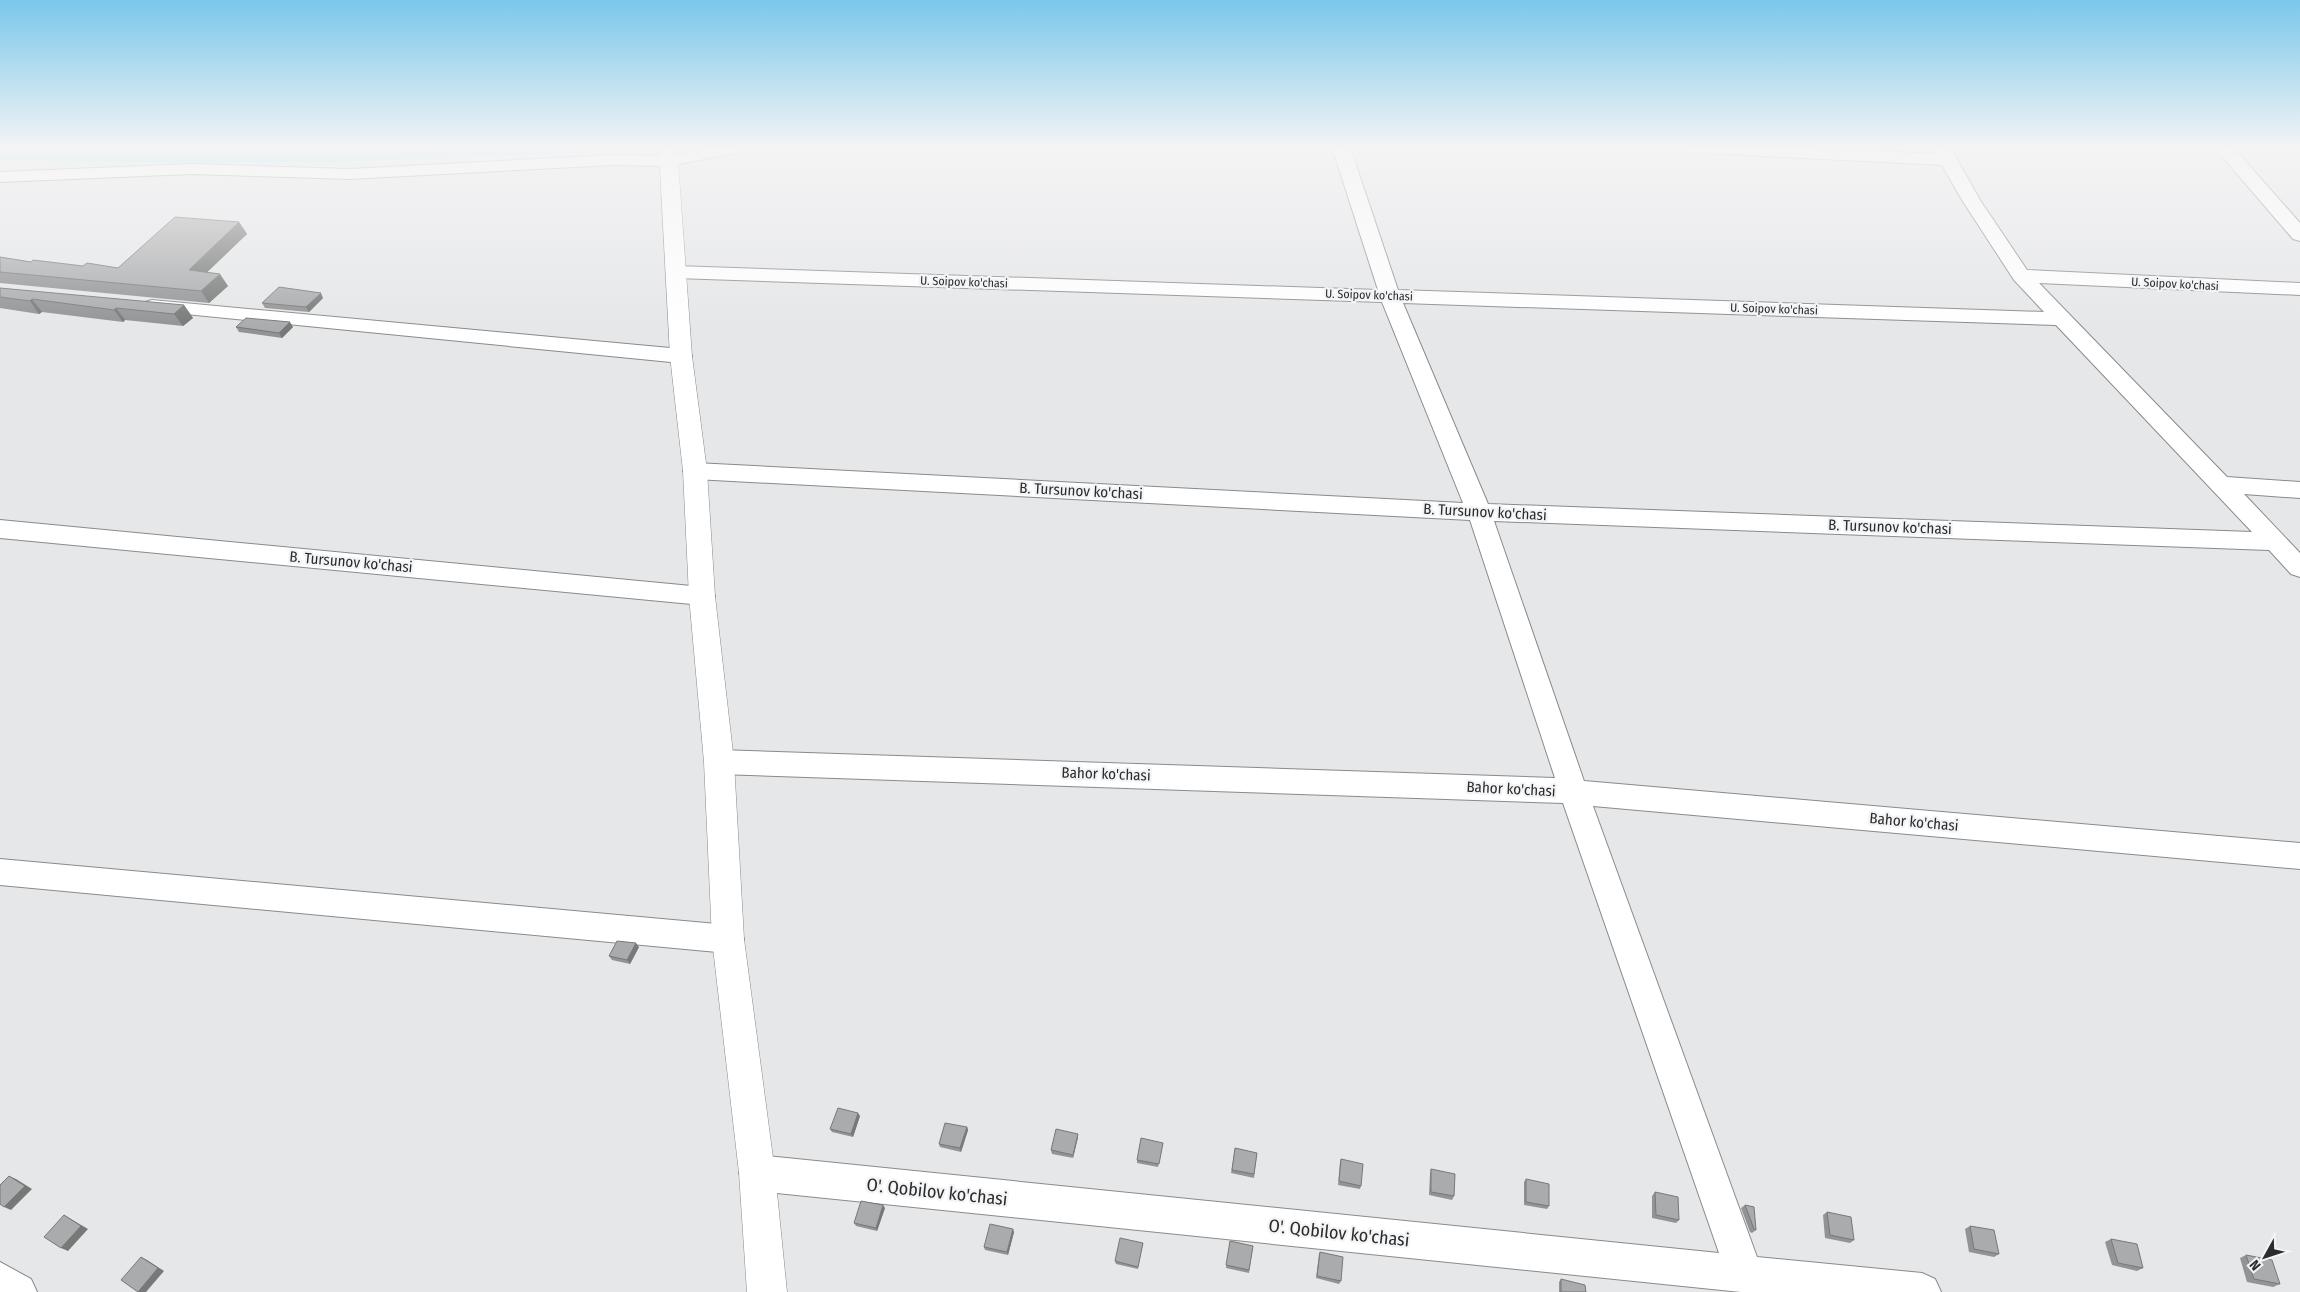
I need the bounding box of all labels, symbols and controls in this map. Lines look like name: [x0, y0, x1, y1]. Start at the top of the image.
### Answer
street label: U. Soipov ko'chasi: [920, 273, 1008, 291]
street label: U. Soipov ko'chasi: [2131, 275, 2219, 293]
street label: U. Soipov ko'chasi: [1325, 286, 1413, 304]
street label: U. Soipov ko'chasi: [1730, 300, 1818, 318]
street label: B. Tursunov ko'chasi: [1019, 479, 1143, 503]
street label: B. Tursunov ko'chasi: [1423, 500, 1547, 524]
street label: B. Tursunov ko'chasi: [1828, 516, 1952, 538]
street label: B. Tursunov ko'chasi: [289, 548, 413, 576]
street label: Bahor ko'chasi: [1061, 763, 1151, 785]
street label: Bahor ko'chasi: [1466, 778, 1556, 800]
street label: Bahor ko'chasi: [1869, 809, 1959, 835]
street label: O'. Qobilov ko'chasi: [866, 1174, 1008, 1210]
street label: O'. Qobilov ko'chasi: [1268, 1215, 1410, 1251]
north arrow: [2240, 1232, 2290, 1282]
text: N: [2246, 1256, 2265, 1274]

